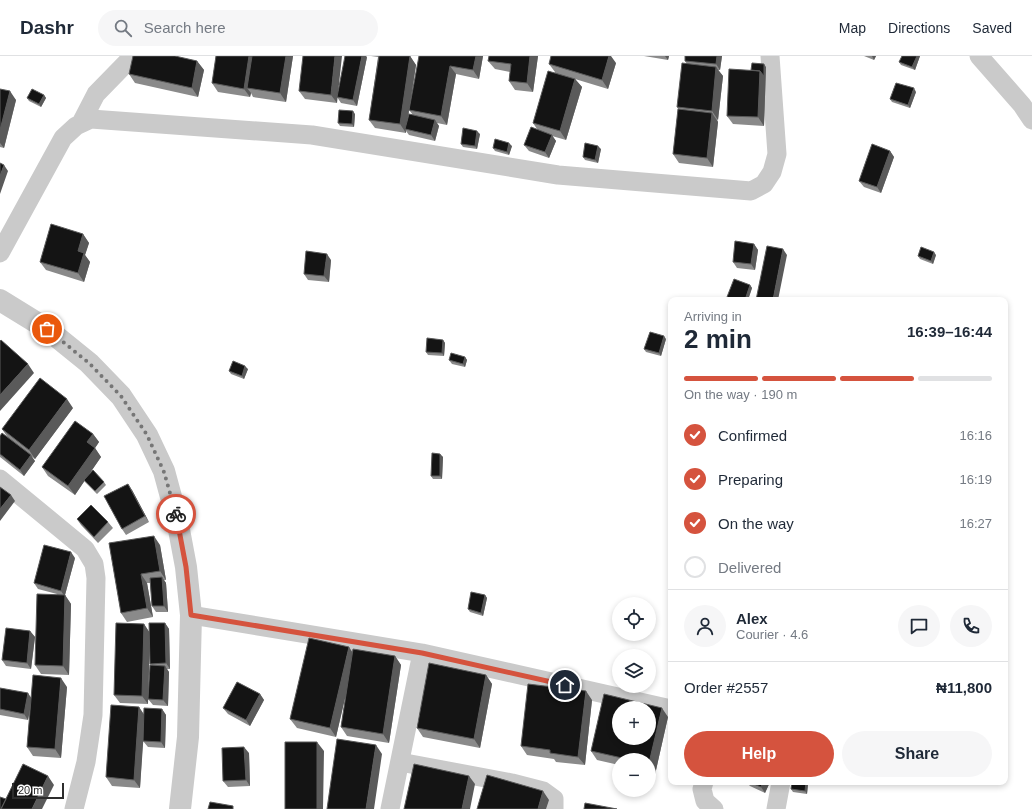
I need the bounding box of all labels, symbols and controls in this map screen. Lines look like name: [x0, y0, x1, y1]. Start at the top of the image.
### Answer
search box: [98, 10, 378, 46]
text: Dashr: [20, 17, 74, 38]
icon: search: [112, 17, 134, 39]
text: Search here: [144, 19, 226, 36]
text: Map: [839, 20, 866, 36]
text: Directions: [888, 20, 950, 36]
text: Saved: [972, 20, 1012, 36]
text: Arriving in: [684, 309, 742, 324]
pin: [30, 312, 64, 346]
icon: bag: [36, 318, 58, 340]
text: 16:39–16:44: [907, 323, 992, 340]
text: 2 min: [684, 324, 752, 354]
text: On the way · 190 m: [684, 387, 797, 402]
icon: check: [684, 424, 706, 446]
text: Confirmed: [718, 427, 787, 444]
text: 16:16: [959, 428, 992, 443]
icon: check: [684, 468, 706, 490]
text: Preparing: [718, 471, 783, 488]
text: 16:19: [959, 472, 992, 487]
courier: [156, 494, 196, 534]
icon: bike: [165, 503, 187, 525]
icon: check: [684, 512, 706, 534]
text: On the way: [718, 515, 794, 532]
text: 16:27: [959, 516, 992, 531]
text: Delivered: [718, 559, 781, 576]
map controls: [612, 597, 656, 797]
button: locate: [612, 597, 656, 641]
button: person: [684, 605, 726, 647]
button: chat: [898, 605, 940, 647]
button: phone: [950, 605, 992, 647]
text: Alex: [736, 610, 768, 627]
text: Courier · 4.6: [736, 627, 808, 642]
button: layers: [612, 649, 656, 693]
pin: [548, 668, 582, 702]
icon: home: [554, 674, 576, 696]
text: Order #2557: [684, 679, 768, 696]
text: ₦11,800: [936, 679, 992, 696]
button: +: [612, 701, 656, 745]
button: Help: [684, 731, 834, 777]
button: Share: [842, 731, 992, 777]
button: −: [612, 753, 656, 797]
scale bar: [12, 781, 64, 800]
text: 20 m: [18, 784, 42, 796]

